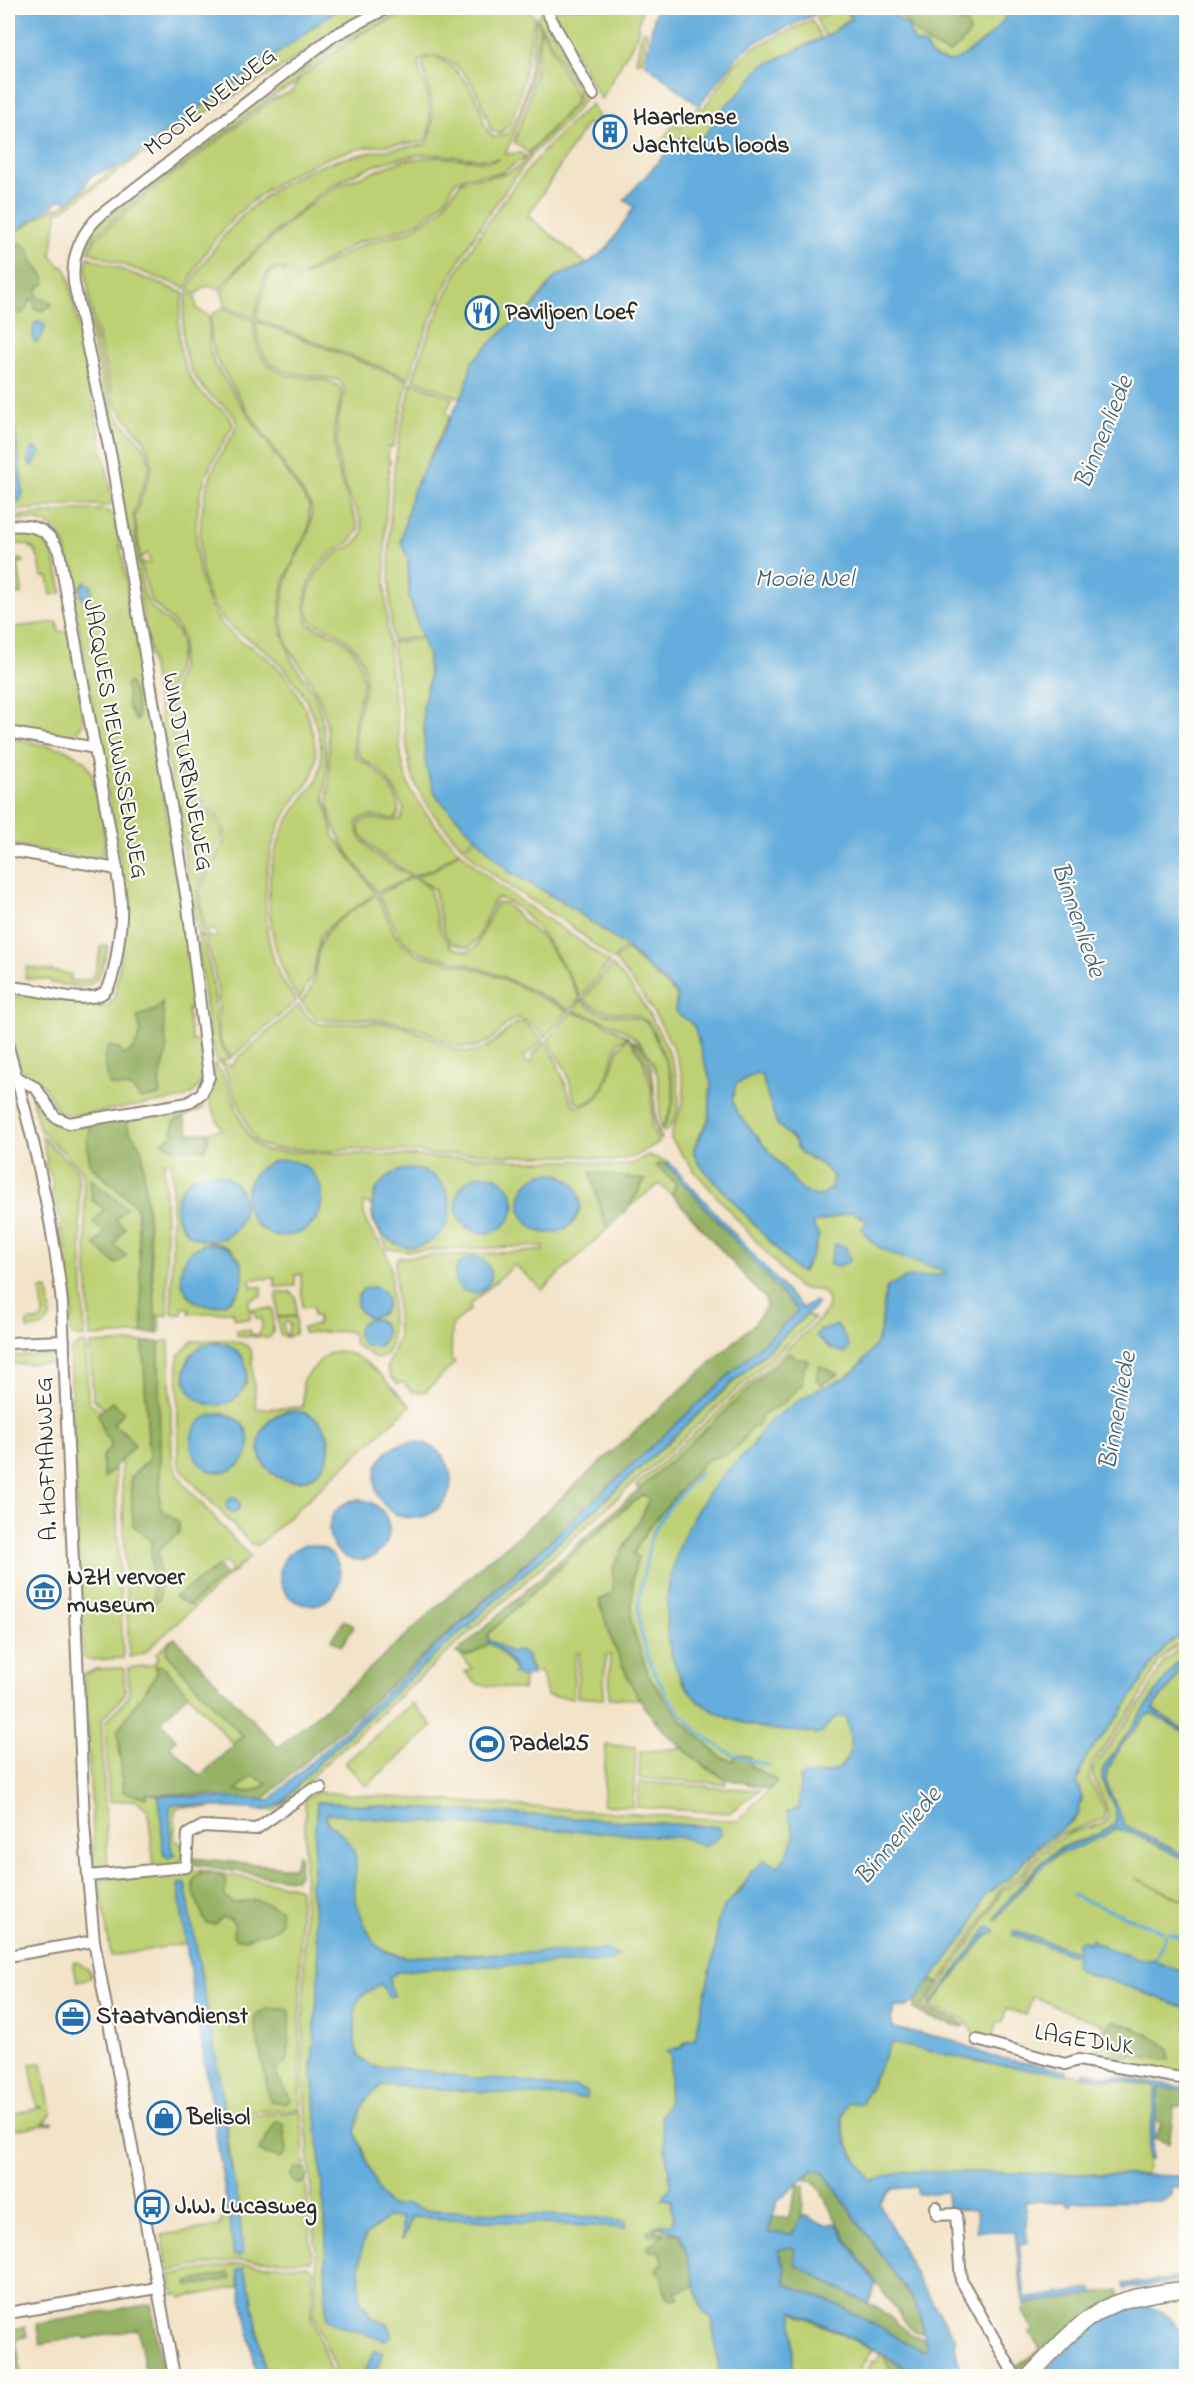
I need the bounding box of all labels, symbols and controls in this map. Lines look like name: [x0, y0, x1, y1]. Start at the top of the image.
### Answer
street label: MOOIE NELWEG: [137, 40, 285, 166]
place label: Haarlemse Jachtclub loods: [633, 101, 790, 164]
building icon: Haarlemse Jachtclub loods: [592, 114, 628, 150]
restaurant icon: Paviljoen Loef: [464, 295, 500, 331]
place label: Paviljoen Loef: [505, 296, 638, 331]
water label: Binnenliede: [1065, 369, 1145, 495]
water label: Mooie Nel: [754, 561, 856, 599]
street label: JACQUES MEUWISSENWEG: [72, 596, 156, 882]
street label: WINDTURBINEWEG: [151, 670, 221, 874]
water label: Binnenliede: [1040, 857, 1115, 984]
water label: Binnenliede: [1090, 1348, 1148, 1473]
street label: A. HOFMANWEG: [28, 1376, 68, 1542]
place label: NZH vervoer museum: [67, 1561, 185, 1624]
museum icon: NZH vervoer museum: [26, 1574, 62, 1610]
sports icon: Padel25: [469, 1726, 505, 1762]
place label: Padel25: [510, 1727, 590, 1762]
water label: Binnenliede: [846, 1778, 953, 1895]
office icon: Staatvandienst: [55, 1999, 91, 2035]
place label: Staatvandienst: [96, 2000, 249, 2035]
street label: LAGEDIJK: [1032, 2016, 1136, 2066]
shop icon: Belisol: [146, 2100, 182, 2136]
place label: Belisol: [186, 2101, 250, 2136]
bus stop icon: J.W. Lucasweg: [134, 2189, 170, 2225]
place label: J.W. Lucasweg: [175, 2190, 317, 2226]

